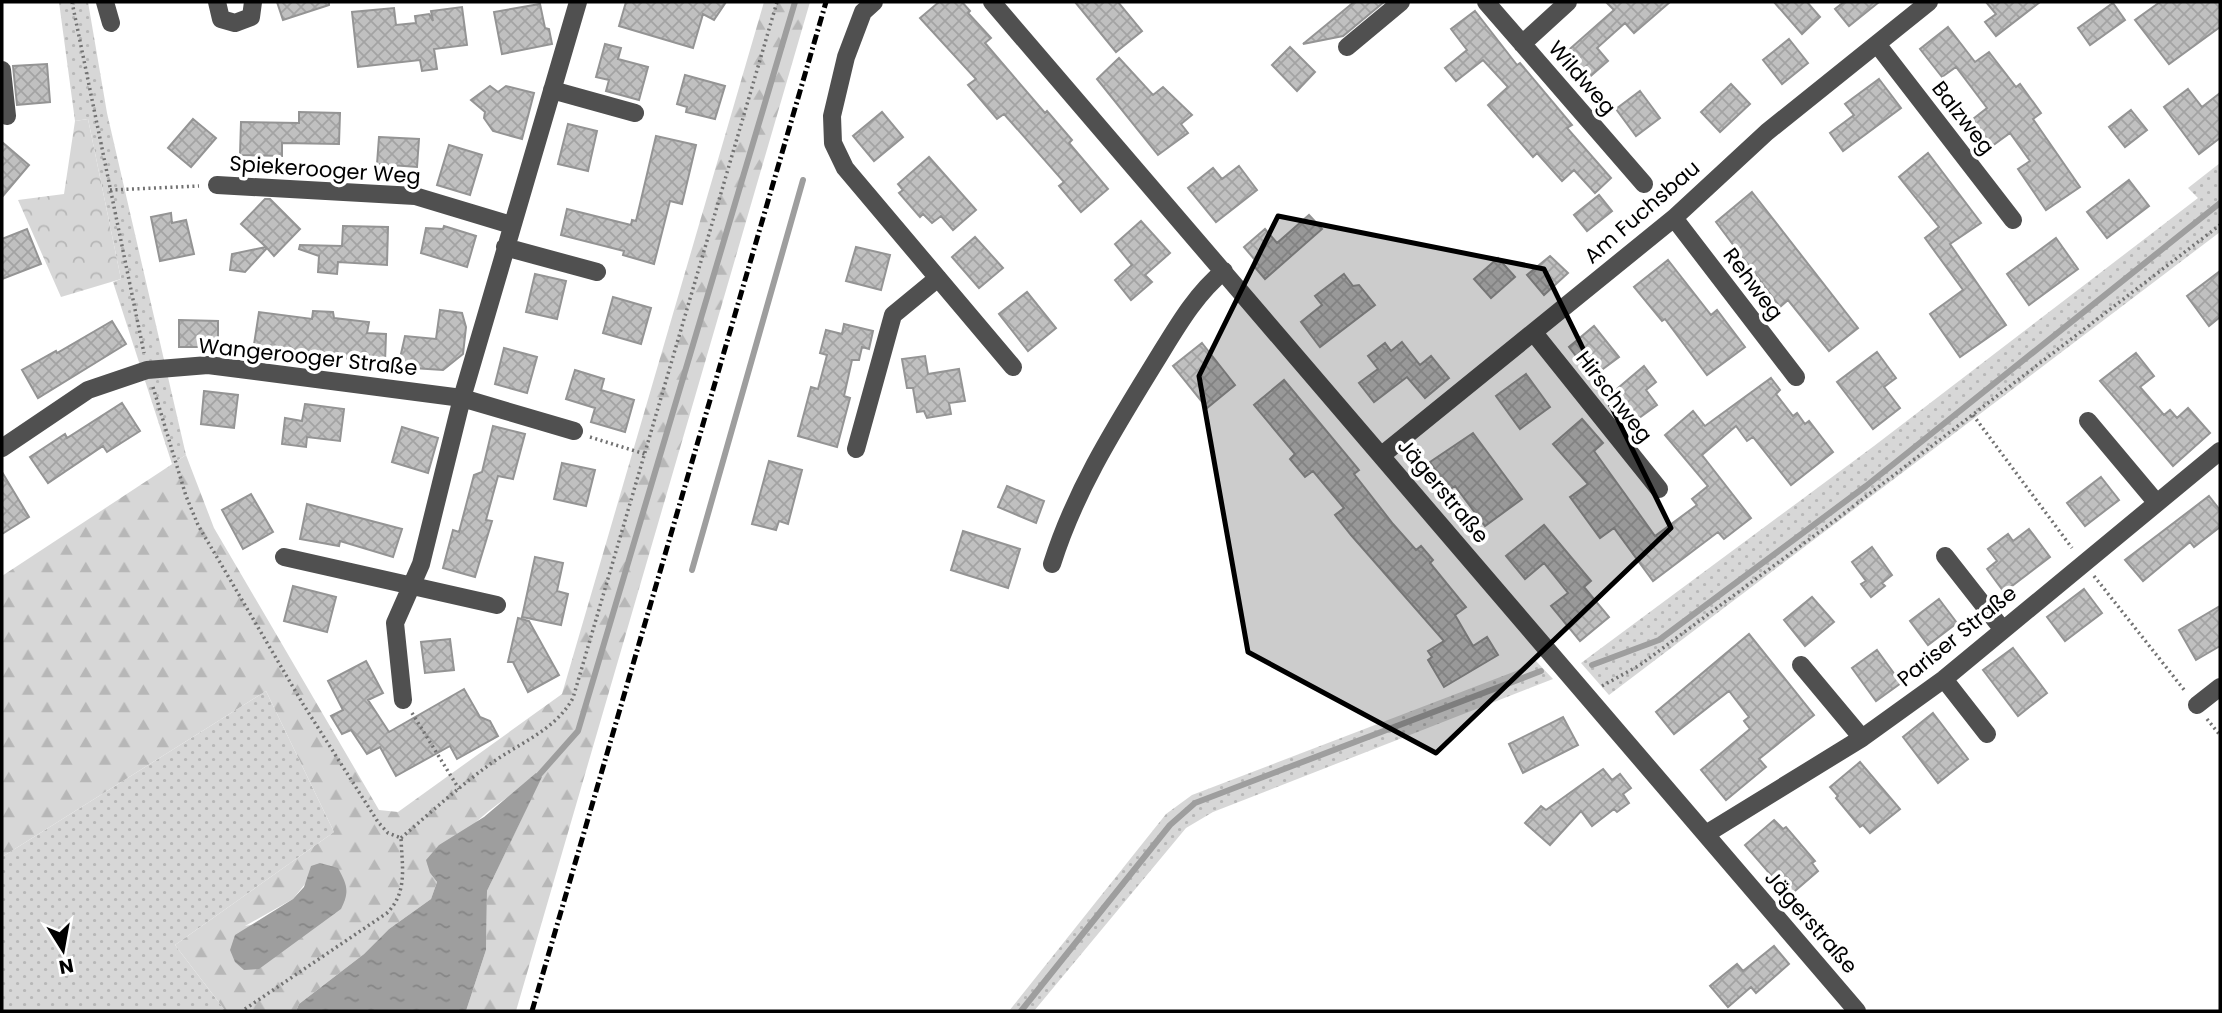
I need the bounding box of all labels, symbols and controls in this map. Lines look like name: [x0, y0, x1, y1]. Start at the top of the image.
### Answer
street label: Wildweg: [1542, 34, 1623, 121]
street label: Balzweg: [1925, 75, 2001, 161]
street label: Spiekerooger Weg: [228, 148, 422, 191]
street label: Am Fuchsbau: [1578, 153, 1706, 270]
street label: Rehweg: [1717, 242, 1790, 326]
street label: Wangerooger Straße: [197, 331, 419, 382]
street label: Hirschweg: [1569, 345, 1659, 449]
street label: Jägerstraße: [1391, 432, 1496, 549]
street label: Pariser Straße: [1891, 578, 2023, 693]
street label: Jägerstraße: [1758, 864, 1864, 980]
north arrow: [28, 915, 98, 985]
text: N: [57, 952, 76, 981]

